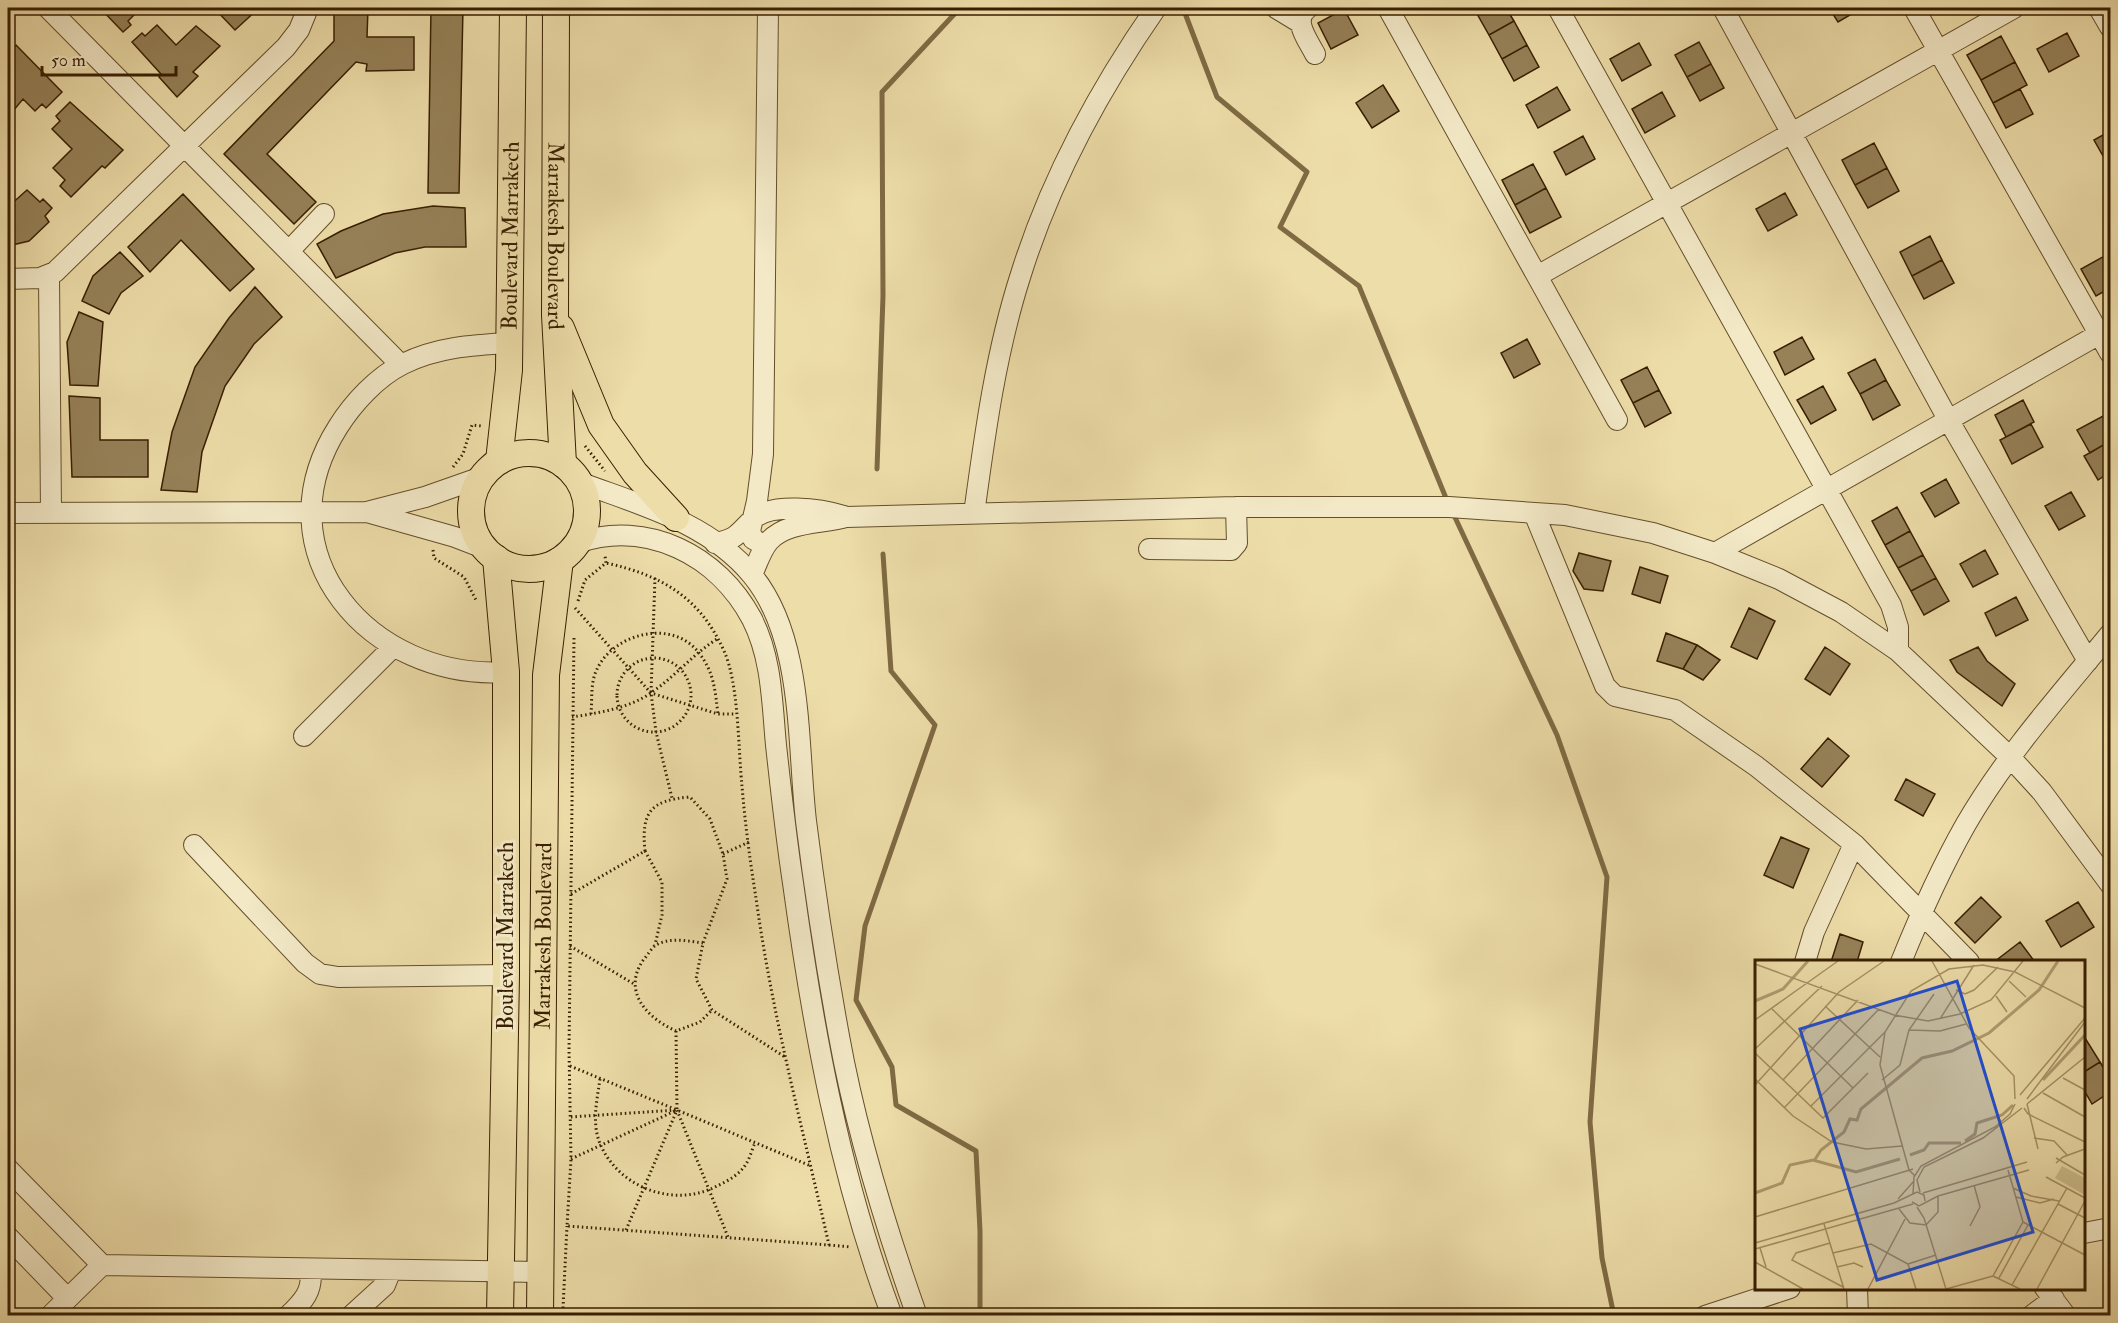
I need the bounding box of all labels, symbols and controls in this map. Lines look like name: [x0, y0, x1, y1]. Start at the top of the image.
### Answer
scale bar: [42, 39, 176, 77]
text: 50 m: [51, 49, 86, 72]
street label: Boulevard Marrakech: [495, 141, 526, 330]
street label: Marrakesh Boulevard: [541, 142, 570, 331]
street label: Boulevard Marrakech: [492, 841, 520, 1030]
street label: Marrakesh Boulevard: [529, 842, 558, 1030]
inset map: [1755, 960, 2085, 1290]

